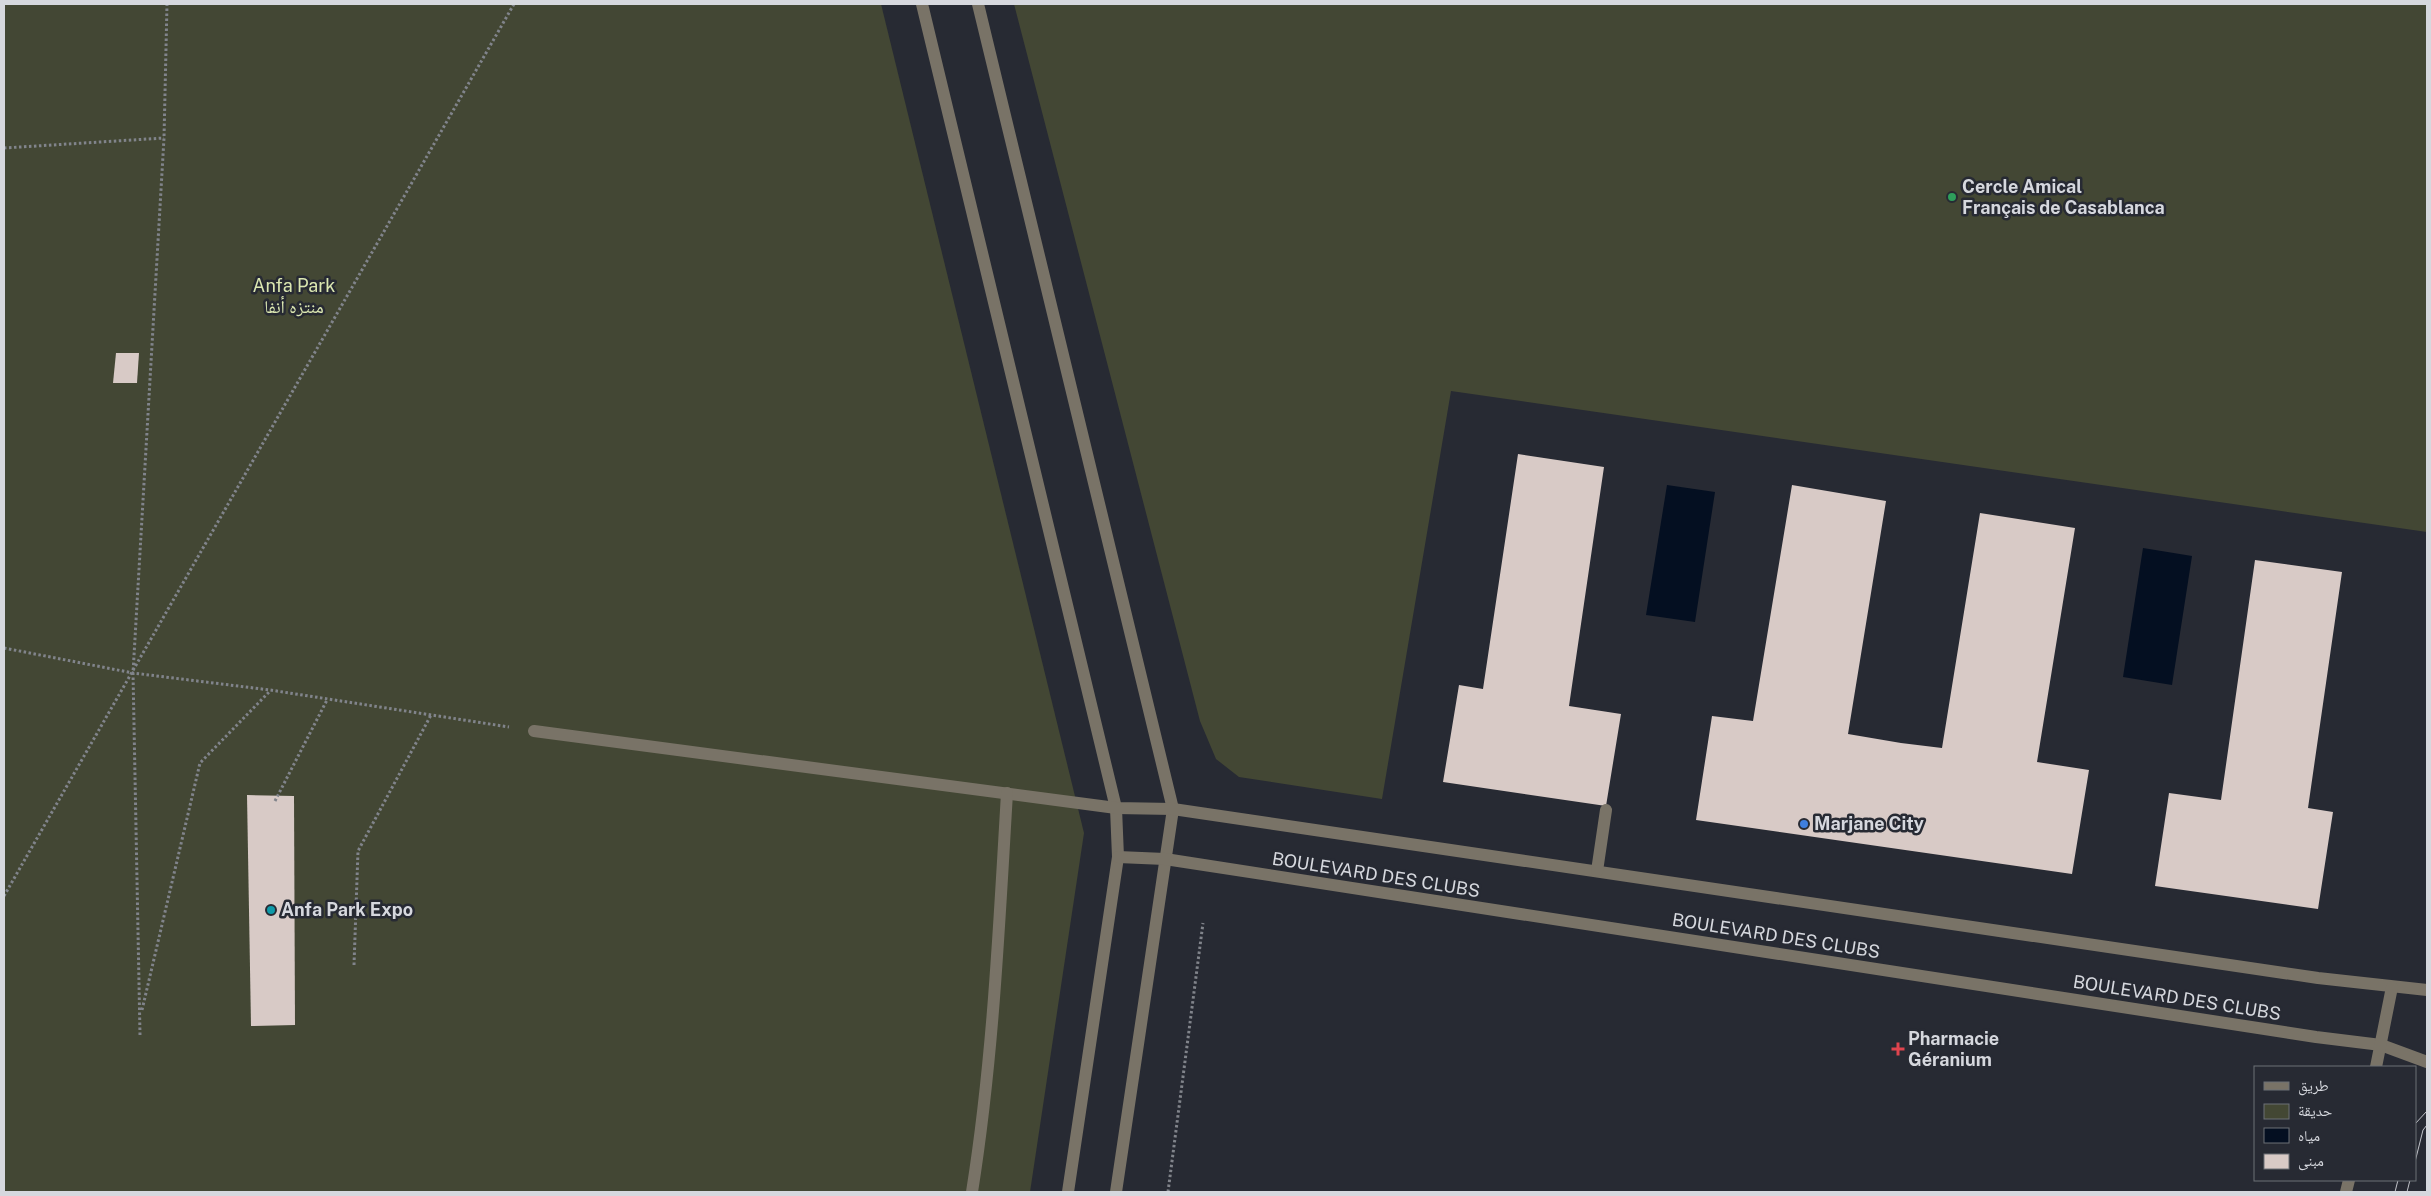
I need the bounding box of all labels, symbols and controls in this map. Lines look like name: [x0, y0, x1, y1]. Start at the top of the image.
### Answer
place label: Cercle Amical Français de Casablanca: [1962, 176, 2165, 218]
marker: Cercle Amical Français de Casablanca: [1946, 191, 1958, 203]
park label: Anfa Park منتزه أنفا: [253, 275, 335, 317]
place label: Marjane City: [1814, 813, 1924, 834]
marker: Marjane City: [1798, 818, 1810, 830]
street label: BOULEVARD DES CLUBS: [1271, 848, 1482, 901]
place label: Anfa Park Expo: [281, 899, 413, 920]
marker: Anfa Park Expo: [265, 904, 277, 916]
street label: BOULEVARD DES CLUBS: [1671, 909, 1882, 962]
street label: BOULEVARD DES CLUBS: [2072, 971, 2283, 1024]
place label: Pharmacie Géranium: [1908, 1028, 1999, 1070]
marker: Pharmacie Géranium: [1892, 1043, 1904, 1055]
legend: [2254, 1066, 2416, 1181]
text: طريق: [2298, 1077, 2329, 1096]
text: حديقة: [2298, 1102, 2333, 1119]
text: مياه: [2298, 1127, 2320, 1144]
text: مبنى: [2298, 1152, 2324, 1171]

